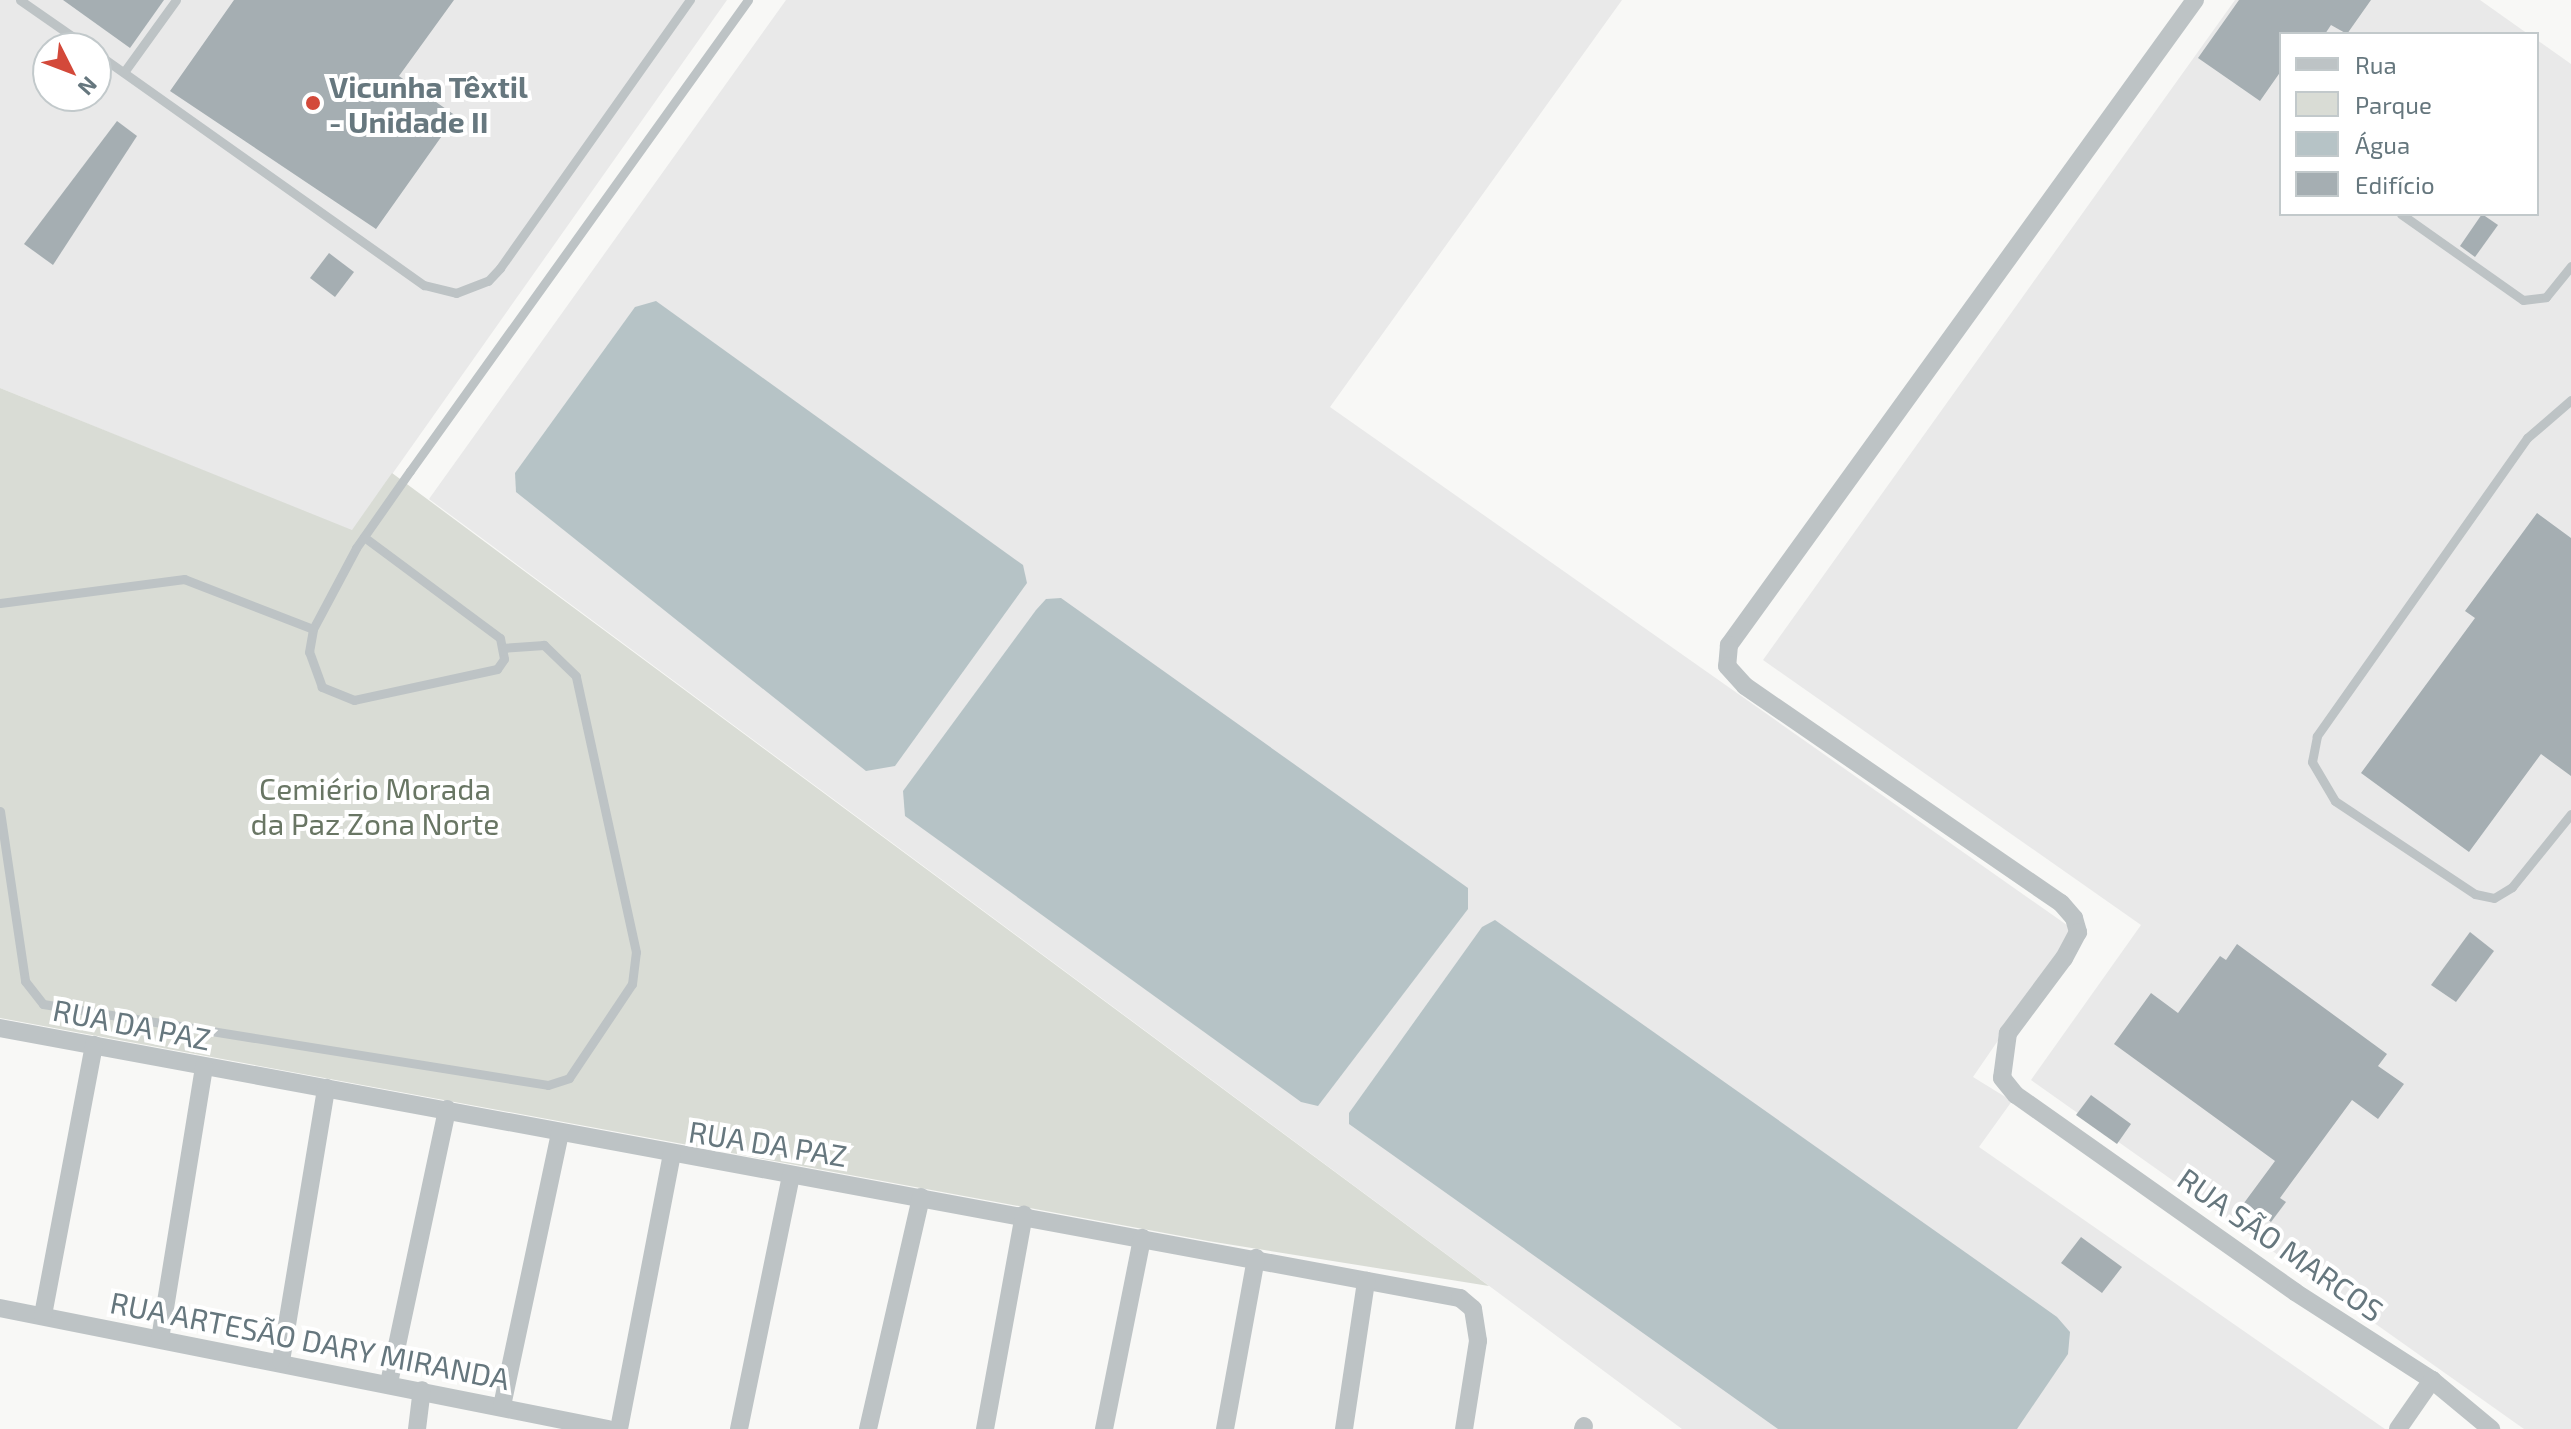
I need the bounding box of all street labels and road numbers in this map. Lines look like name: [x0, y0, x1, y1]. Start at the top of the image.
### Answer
street label: RUA DA PAZ: [49, 991, 215, 1057]
street label: RUA DA PAZ: [686, 1113, 850, 1173]
street label: RUA SÃO MARCOS: [2171, 1160, 2391, 1328]
street label: RUA ARTESÃO DARY MIRANDA: [106, 1283, 514, 1397]

